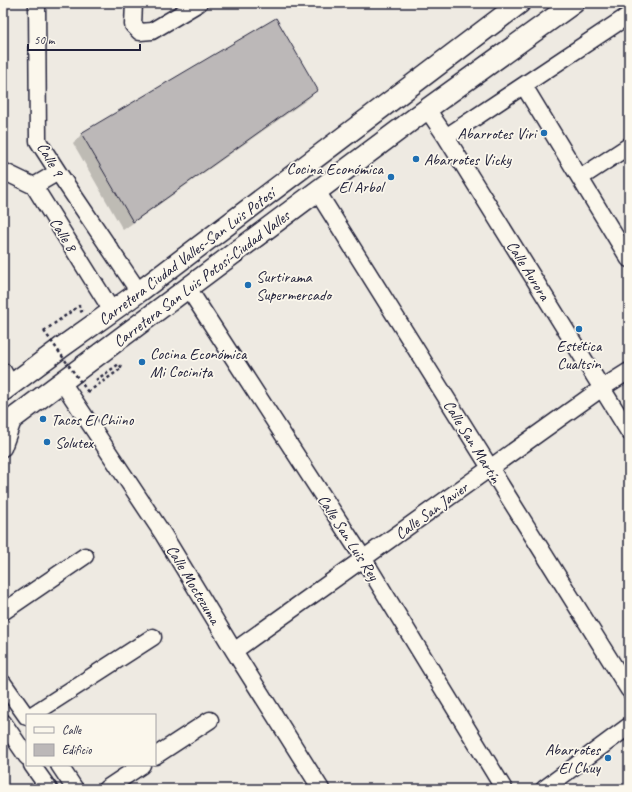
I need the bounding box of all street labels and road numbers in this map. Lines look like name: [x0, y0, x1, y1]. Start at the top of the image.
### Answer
street label: Calle 9: [32, 139, 69, 182]
street label: Carretera Ciudad Valles-San Luis Potosí: [94, 182, 281, 330]
street label: Carretera San Luis Potosí-Ciudad Valles: [110, 205, 295, 352]
street label: Calle 8: [45, 214, 82, 257]
street label: Calle Aurora: [502, 237, 555, 305]
street label: Calle San Martín: [439, 396, 506, 487]
street label: Calle San Javier: [391, 477, 473, 544]
street label: Calle San Luis Rey: [313, 491, 384, 586]
street label: Calle Moctezuma: [162, 541, 225, 629]

